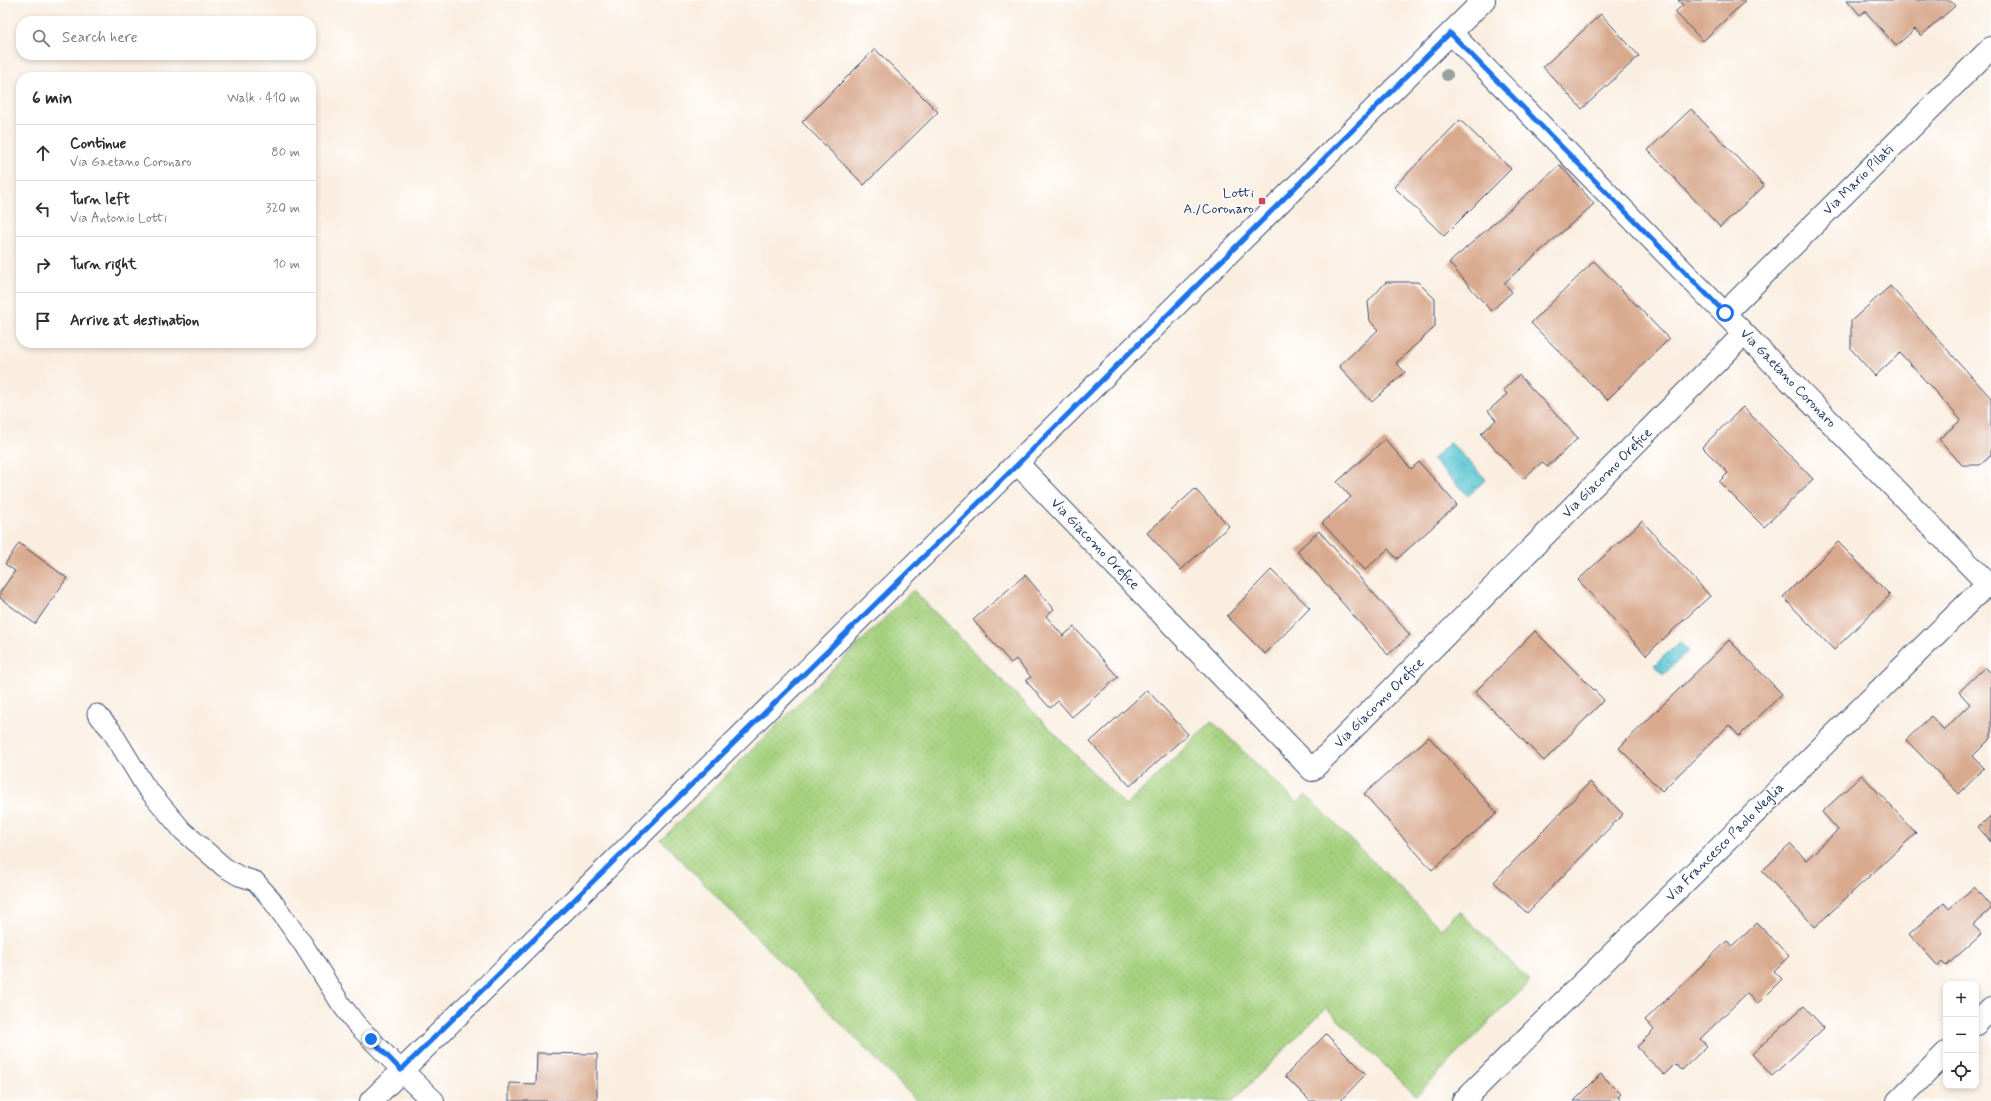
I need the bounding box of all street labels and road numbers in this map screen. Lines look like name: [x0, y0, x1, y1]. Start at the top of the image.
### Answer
street label: Via Mario Pilati: [1819, 141, 1897, 219]
street label: Via Gaetano Coronaro: [1736, 325, 1840, 431]
street label: Via Giacomo Orefice: [1558, 424, 1656, 522]
street label: Via Giacomo Orefice: [1047, 494, 1143, 594]
street label: Via Giacomo Orefice: [1330, 654, 1428, 752]
street label: Via Francesco Paolo Neglia: [1662, 779, 1788, 905]

